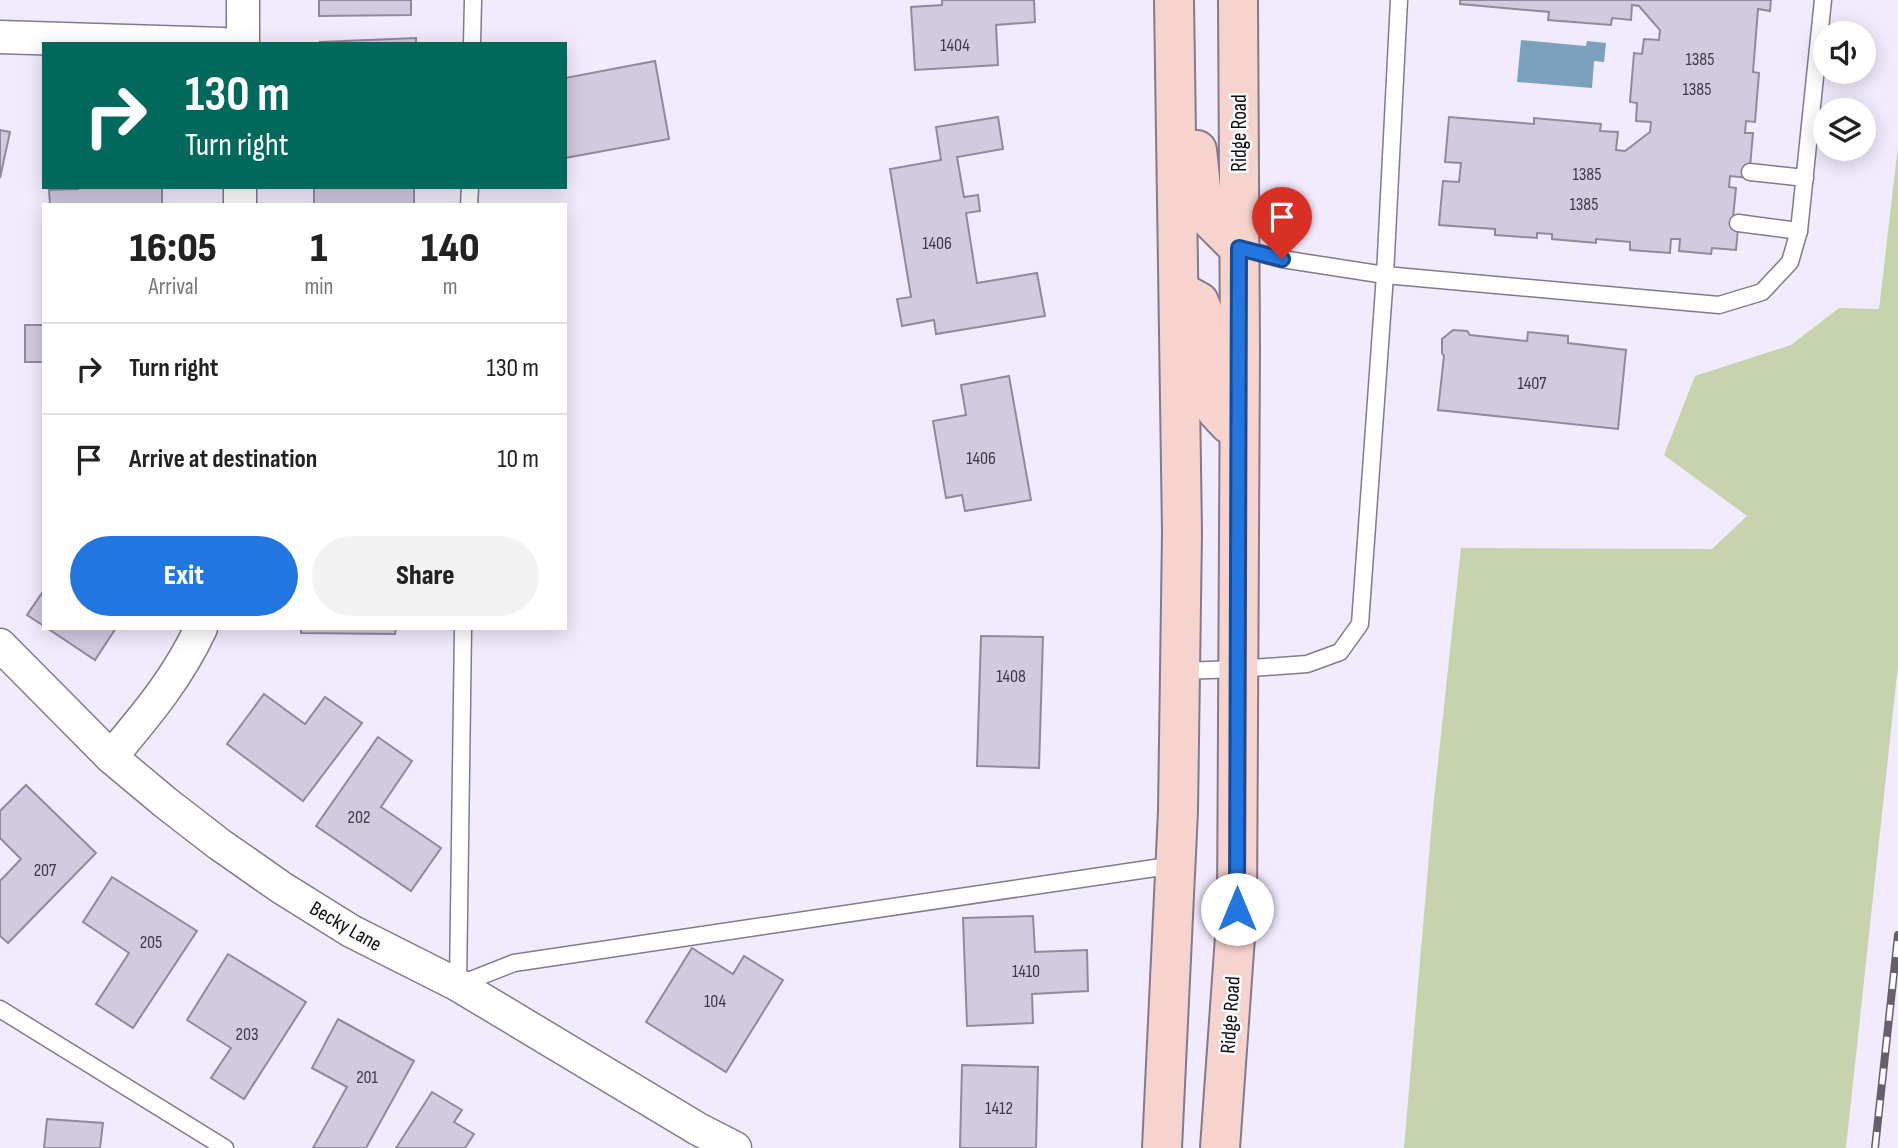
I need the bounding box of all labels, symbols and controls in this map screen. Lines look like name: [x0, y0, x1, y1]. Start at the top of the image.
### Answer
map controls: [1813, 21, 1876, 161]
button: sound: [1813, 21, 1876, 84]
house number: 1404: [940, 35, 970, 56]
house number: 1385: [1686, 49, 1714, 70]
text: 130 m: [185, 66, 290, 125]
icon: right: [70, 70, 161, 161]
house number: 1385: [1683, 79, 1711, 100]
street label: Ridge Road: [1227, 94, 1252, 172]
button: layers: [1813, 98, 1876, 161]
text: Turn right: [185, 126, 289, 165]
house number: 1385: [1573, 164, 1601, 185]
pin: [1252, 187, 1312, 259]
house number: 1385: [1570, 194, 1598, 215]
icon: arrive: [1263, 198, 1301, 236]
text: 16:05: [129, 223, 217, 274]
text: 1: [310, 223, 327, 274]
text: 140: [421, 223, 480, 274]
house number: 1406: [922, 233, 952, 254]
text: Arrival: [148, 273, 198, 301]
text: min: [304, 273, 333, 301]
text: m: [443, 273, 458, 301]
icon: right: [70, 350, 108, 388]
text: Turn right: [129, 353, 218, 384]
text: 130 m: [487, 353, 539, 384]
house number: 1407: [1517, 373, 1547, 394]
icon: arrive: [70, 441, 108, 479]
text: Arrive at destination: [129, 444, 317, 475]
text: 10 m: [497, 444, 539, 475]
house number: 1406: [966, 448, 996, 469]
button: Exit: [70, 536, 298, 616]
button: Share: [312, 536, 539, 616]
house number: 1408: [996, 666, 1026, 687]
house number: 202: [348, 807, 370, 828]
house number: 207: [34, 860, 57, 881]
position arrow: [1200, 872, 1274, 946]
street label: Becky Lane: [305, 896, 386, 957]
house number: 205: [140, 932, 162, 953]
house number: 1410: [1012, 961, 1040, 982]
street label: Ridge Road: [1215, 976, 1246, 1055]
house number: 104: [704, 991, 726, 1012]
house number: 203: [236, 1024, 259, 1045]
house number: 201: [356, 1067, 379, 1088]
house number: 1412: [985, 1098, 1013, 1119]

